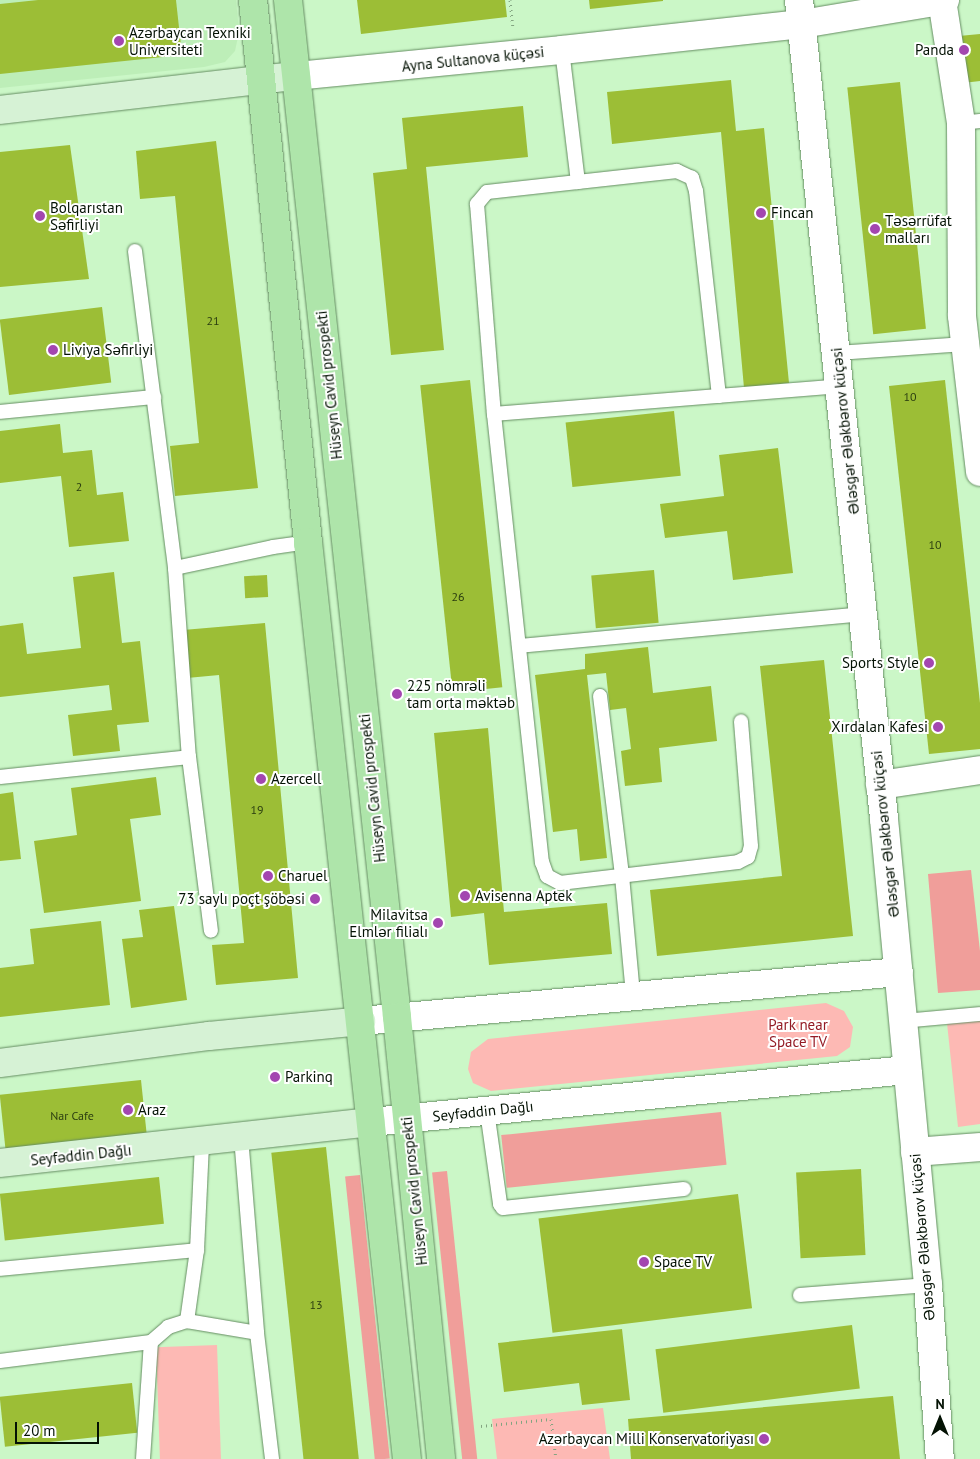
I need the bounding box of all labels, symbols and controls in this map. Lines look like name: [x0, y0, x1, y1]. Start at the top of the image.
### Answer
place label: Azərbaycan Texniki Universiteti: [129, 23, 251, 58]
marker: Azərbaycan Texniki Universiteti: [113, 35, 125, 47]
place label: Panda: [915, 41, 954, 59]
street label: Ayna Sultanova küçəsi: [401, 43, 545, 75]
marker: Panda: [958, 44, 970, 56]
place label: Bolqarıstan Səfirliyi: [50, 198, 123, 233]
place label: Fincan: [771, 204, 813, 222]
marker: Fincan: [755, 207, 767, 219]
marker: Bolqarıstan Səfirliyi: [34, 210, 46, 222]
place label: Təsərrüfat malları: [885, 211, 952, 246]
marker: Təsərrüfat malları: [869, 223, 881, 235]
street label: Hüseyn Cavid prospekti: [312, 310, 346, 460]
house number: 21: [206, 314, 220, 328]
place label: Liviya Səfirliyi: [63, 341, 153, 359]
marker: Liviya Səfirliyi: [47, 344, 59, 356]
street label: Ələsgər Ələkbərov küçəsi: [827, 346, 863, 516]
house number: 10: [903, 390, 917, 404]
house number: 2: [76, 480, 82, 494]
house number: 10: [928, 538, 942, 552]
house number: 26: [451, 590, 465, 604]
place label: Sports Style: [842, 654, 919, 672]
marker: Sports Style: [923, 657, 935, 669]
place label: 225 nömrəli tam orta məktəb: [407, 676, 515, 711]
marker: 225 nömrəli tam orta məktəb: [391, 688, 403, 700]
street label: Hüseyn Cavid prospekti: [355, 713, 389, 863]
place label: Xırdalan Kafesi: [831, 718, 928, 736]
marker: Xırdalan Kafesi: [932, 721, 944, 733]
street label: Ələsgər Ələkbərov küçəsi: [867, 749, 903, 919]
place label: Azercell: [271, 770, 321, 788]
marker: Azercell: [255, 773, 267, 785]
house number: 19: [250, 803, 264, 817]
place label: Charuel: [278, 867, 327, 885]
marker: Charuel: [262, 870, 274, 882]
place label: Avisenna Aptek: [475, 887, 573, 905]
place label: 73 saylı poçt şöbəsi: [178, 890, 305, 908]
marker: Avisenna Aptek: [459, 890, 471, 902]
marker: 73 saylı poçt şöbəsi: [309, 893, 321, 905]
place label: Milavitsa Elmlər filialı: [349, 905, 428, 940]
marker: Milavitsa Elmlər filialı: [432, 917, 444, 929]
park label: Park near Space TV: [768, 1015, 828, 1050]
place label: Parkinq: [285, 1068, 333, 1086]
marker: Parkinq: [269, 1071, 281, 1083]
street label: Seyfəddin Dağlı: [432, 1097, 534, 1125]
place label: Araz: [138, 1101, 166, 1119]
marker: Araz: [122, 1104, 134, 1116]
house number: Nar Cafe: [50, 1109, 94, 1123]
street label: Hüseyn Cavid prospekti: [397, 1116, 431, 1266]
street label: Seyfəddin Dağlı: [30, 1141, 132, 1169]
street label: Ələsgər Ələkbərov küçəsi: [906, 1152, 938, 1322]
place label: Space TV: [654, 1253, 712, 1271]
marker: Space TV: [638, 1256, 650, 1268]
house number: 13: [309, 1298, 323, 1312]
north arrow: [915, 1394, 965, 1444]
text: N: [935, 1395, 945, 1413]
scale bar: [18, 1412, 101, 1444]
text: 20 m: [23, 1421, 56, 1440]
place label: Azərbaycan Milli Konservatoriyası: [539, 1430, 754, 1448]
marker: Azərbaycan Milli Konservatoriyası: [758, 1433, 770, 1445]

